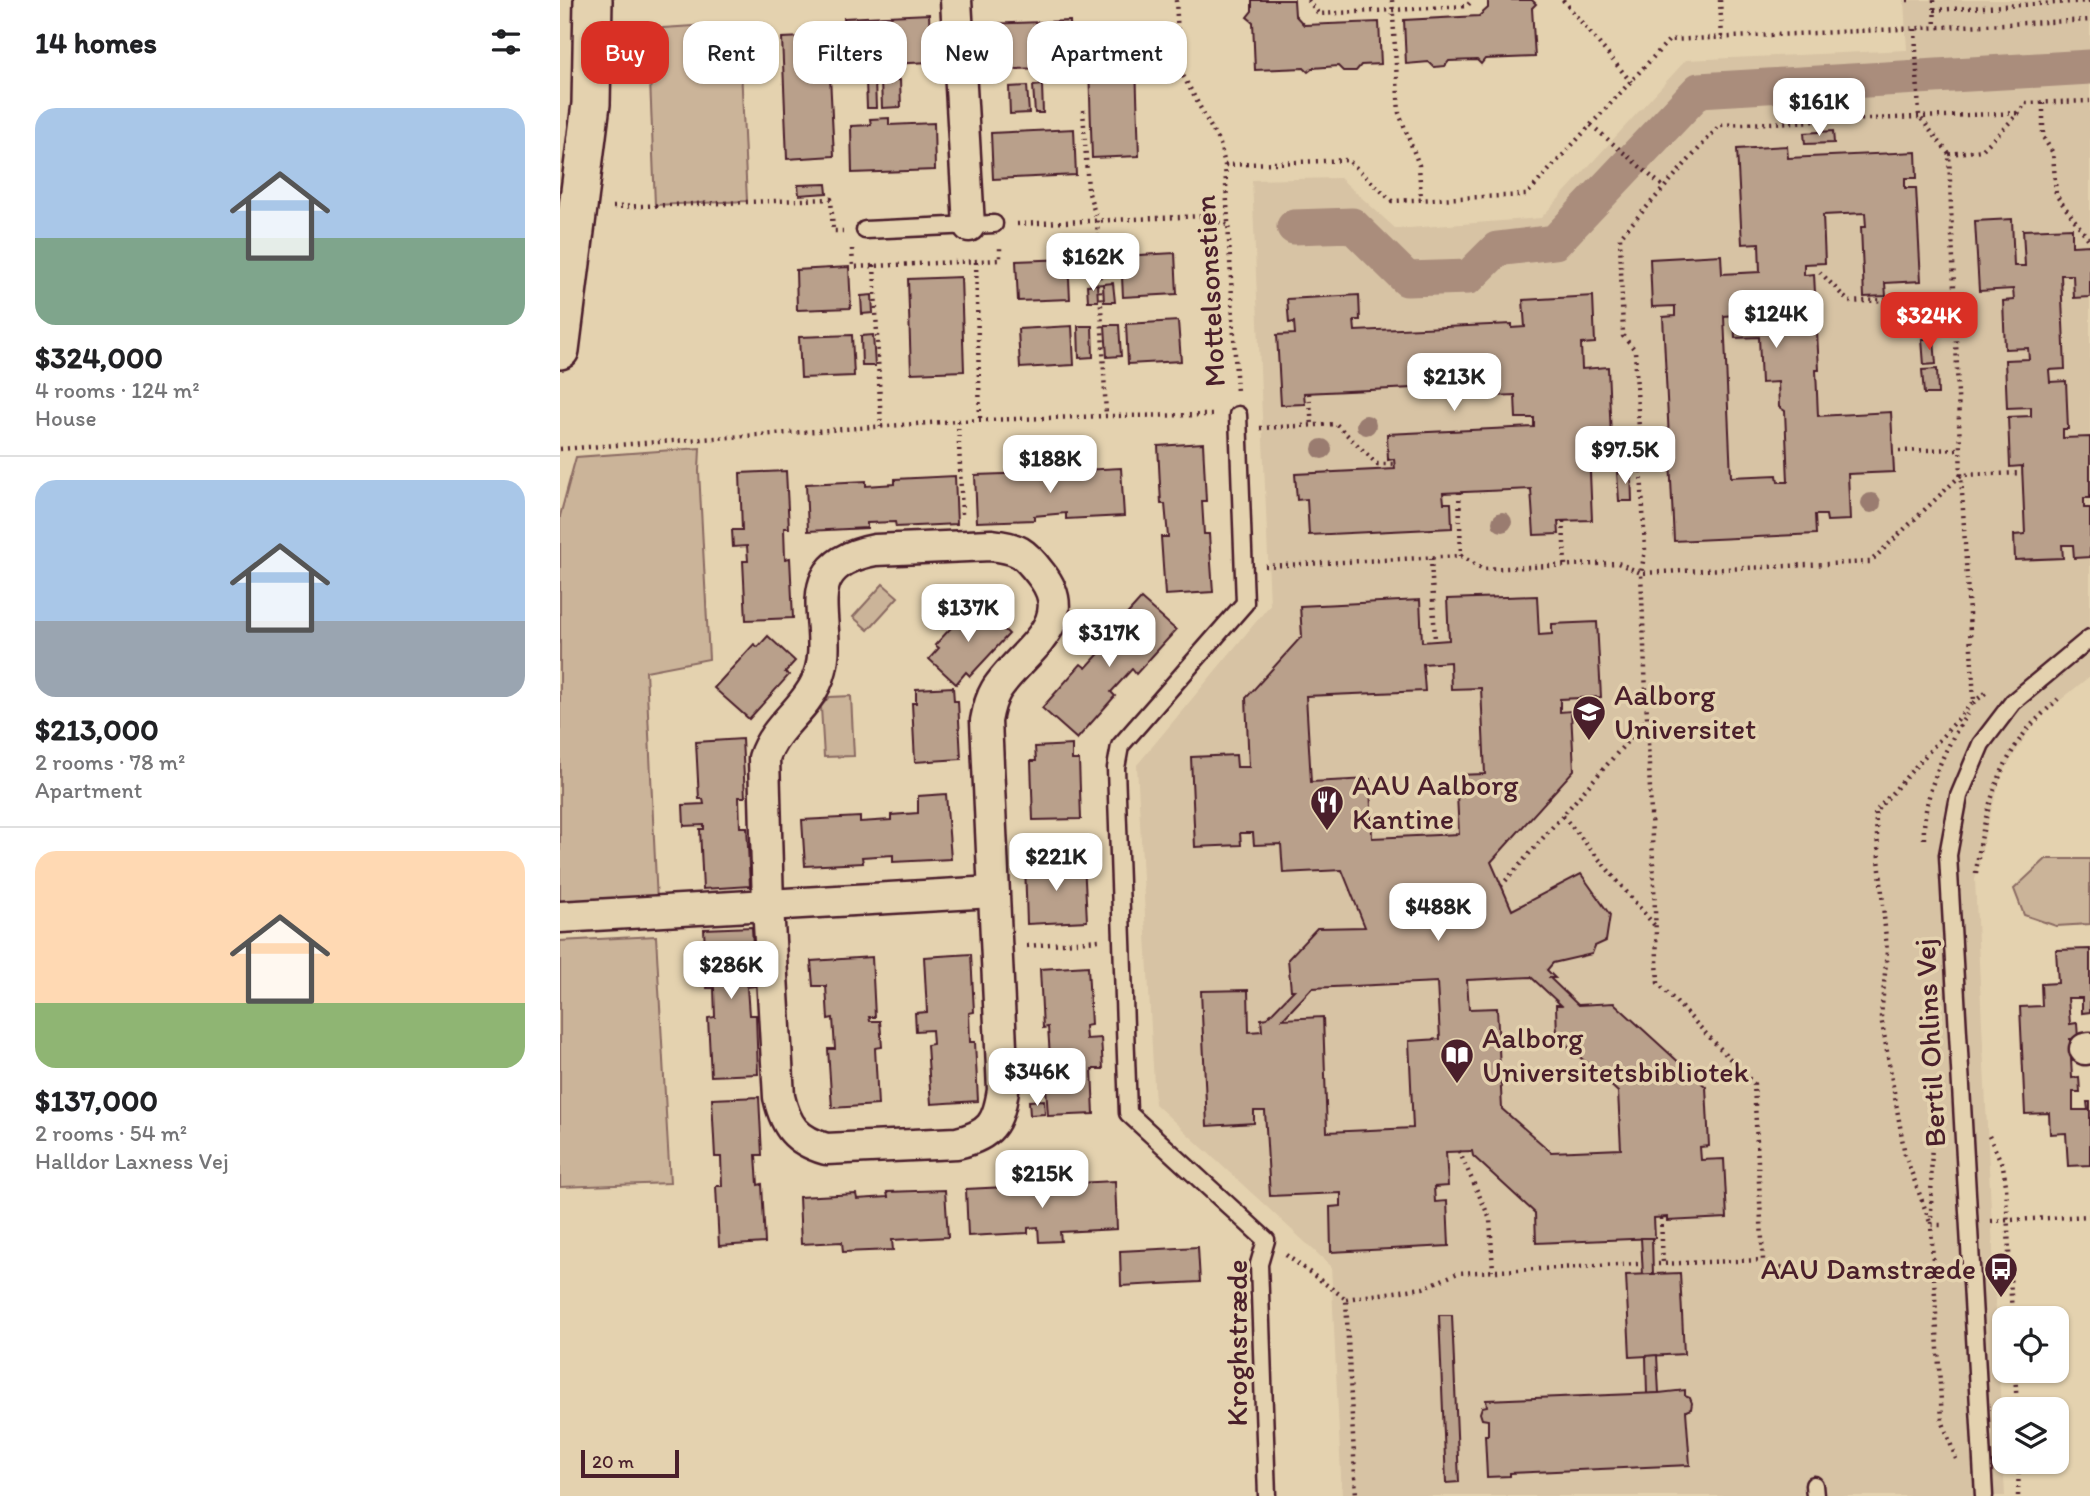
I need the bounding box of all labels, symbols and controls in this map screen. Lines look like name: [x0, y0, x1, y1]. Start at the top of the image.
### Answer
chip: Buy: [581, 21, 669, 84]
chip: Rent: [683, 21, 779, 84]
chip: Filters: [793, 21, 907, 84]
chip: New: [921, 21, 1013, 84]
chip: Apartment: [1027, 21, 1187, 84]
icon: filters: [487, 23, 525, 61]
text: 14 homes: [35, 24, 157, 61]
pin: $161K: [1770, 78, 1868, 138]
text: $161K: [1789, 87, 1849, 115]
icon: home: [217, 153, 343, 279]
street label: Mottelsonstien: [1186, 194, 1233, 388]
pin: $162K: [1044, 233, 1142, 293]
text: $162K: [1062, 242, 1124, 270]
pin: $124K: [1727, 290, 1825, 350]
pin: $324K: [1880, 292, 1978, 352]
text: $124K: [1745, 299, 1807, 327]
text: $324K: [1897, 301, 1961, 329]
text: $324,000: [35, 339, 163, 376]
pin: $213K: [1405, 354, 1503, 413]
text: $213K: [1423, 362, 1485, 390]
text: 4 rooms · 124 m²: [35, 376, 200, 404]
text: House: [35, 404, 97, 432]
pin: $97.5K: [1568, 426, 1682, 486]
pin: $188K: [1001, 435, 1099, 495]
text: $97.5K: [1591, 435, 1659, 463]
text: $188K: [1019, 444, 1081, 472]
icon: home: [217, 525, 343, 651]
pin: $137K: [919, 584, 1017, 644]
text: $137K: [938, 593, 998, 621]
pin: $317K: [1060, 610, 1158, 669]
text: $317K: [1079, 618, 1139, 646]
place label: Aalborg Universitet: [1614, 676, 1756, 747]
school or university icon: Aalborg Universitet: [1570, 693, 1608, 742]
text: $213,000: [35, 711, 159, 748]
text: 2 rooms · 78 m²: [35, 748, 185, 776]
place label: AAU Aalborg Kantine: [1352, 766, 1519, 837]
text: Apartment: [35, 776, 142, 804]
restaurant icon: AAU Aalborg Kantine: [1308, 783, 1346, 832]
pin: $221K: [1007, 834, 1105, 893]
text: $221K: [1025, 842, 1087, 870]
pin: $488K: [1389, 884, 1487, 943]
text: $488K: [1405, 892, 1471, 920]
icon: home: [217, 896, 343, 1022]
street label: Bertil Ohlins Vej: [1906, 938, 1953, 1148]
pin: $286K: [682, 942, 780, 1001]
text: $286K: [699, 950, 763, 978]
place label: Aalborg Universitetsbibliotek: [1482, 1019, 1750, 1090]
library icon: Aalborg Universitetsbibliotek: [1438, 1036, 1476, 1085]
pin: $346K: [988, 1048, 1086, 1108]
text: $346K: [1005, 1057, 1069, 1085]
text: $137,000: [35, 1082, 158, 1119]
text: 2 rooms · 54 m²: [35, 1119, 187, 1147]
text: Halldor Laxness Vej: [35, 1147, 229, 1175]
pin: $215K: [993, 1150, 1091, 1210]
text: $215K: [1011, 1159, 1073, 1187]
place label: AAU Damstræde: [1761, 1250, 1976, 1287]
bus stop icon: AAU Damstræde: [1982, 1250, 2020, 1299]
street label: Kroghstræde: [1218, 1259, 1255, 1427]
map controls: [1992, 1306, 2069, 1474]
button: locate: [1992, 1306, 2069, 1383]
button: layers: [1992, 1397, 2069, 1474]
scale bar: [581, 1447, 679, 1479]
text: 20 m: [592, 1450, 634, 1473]

